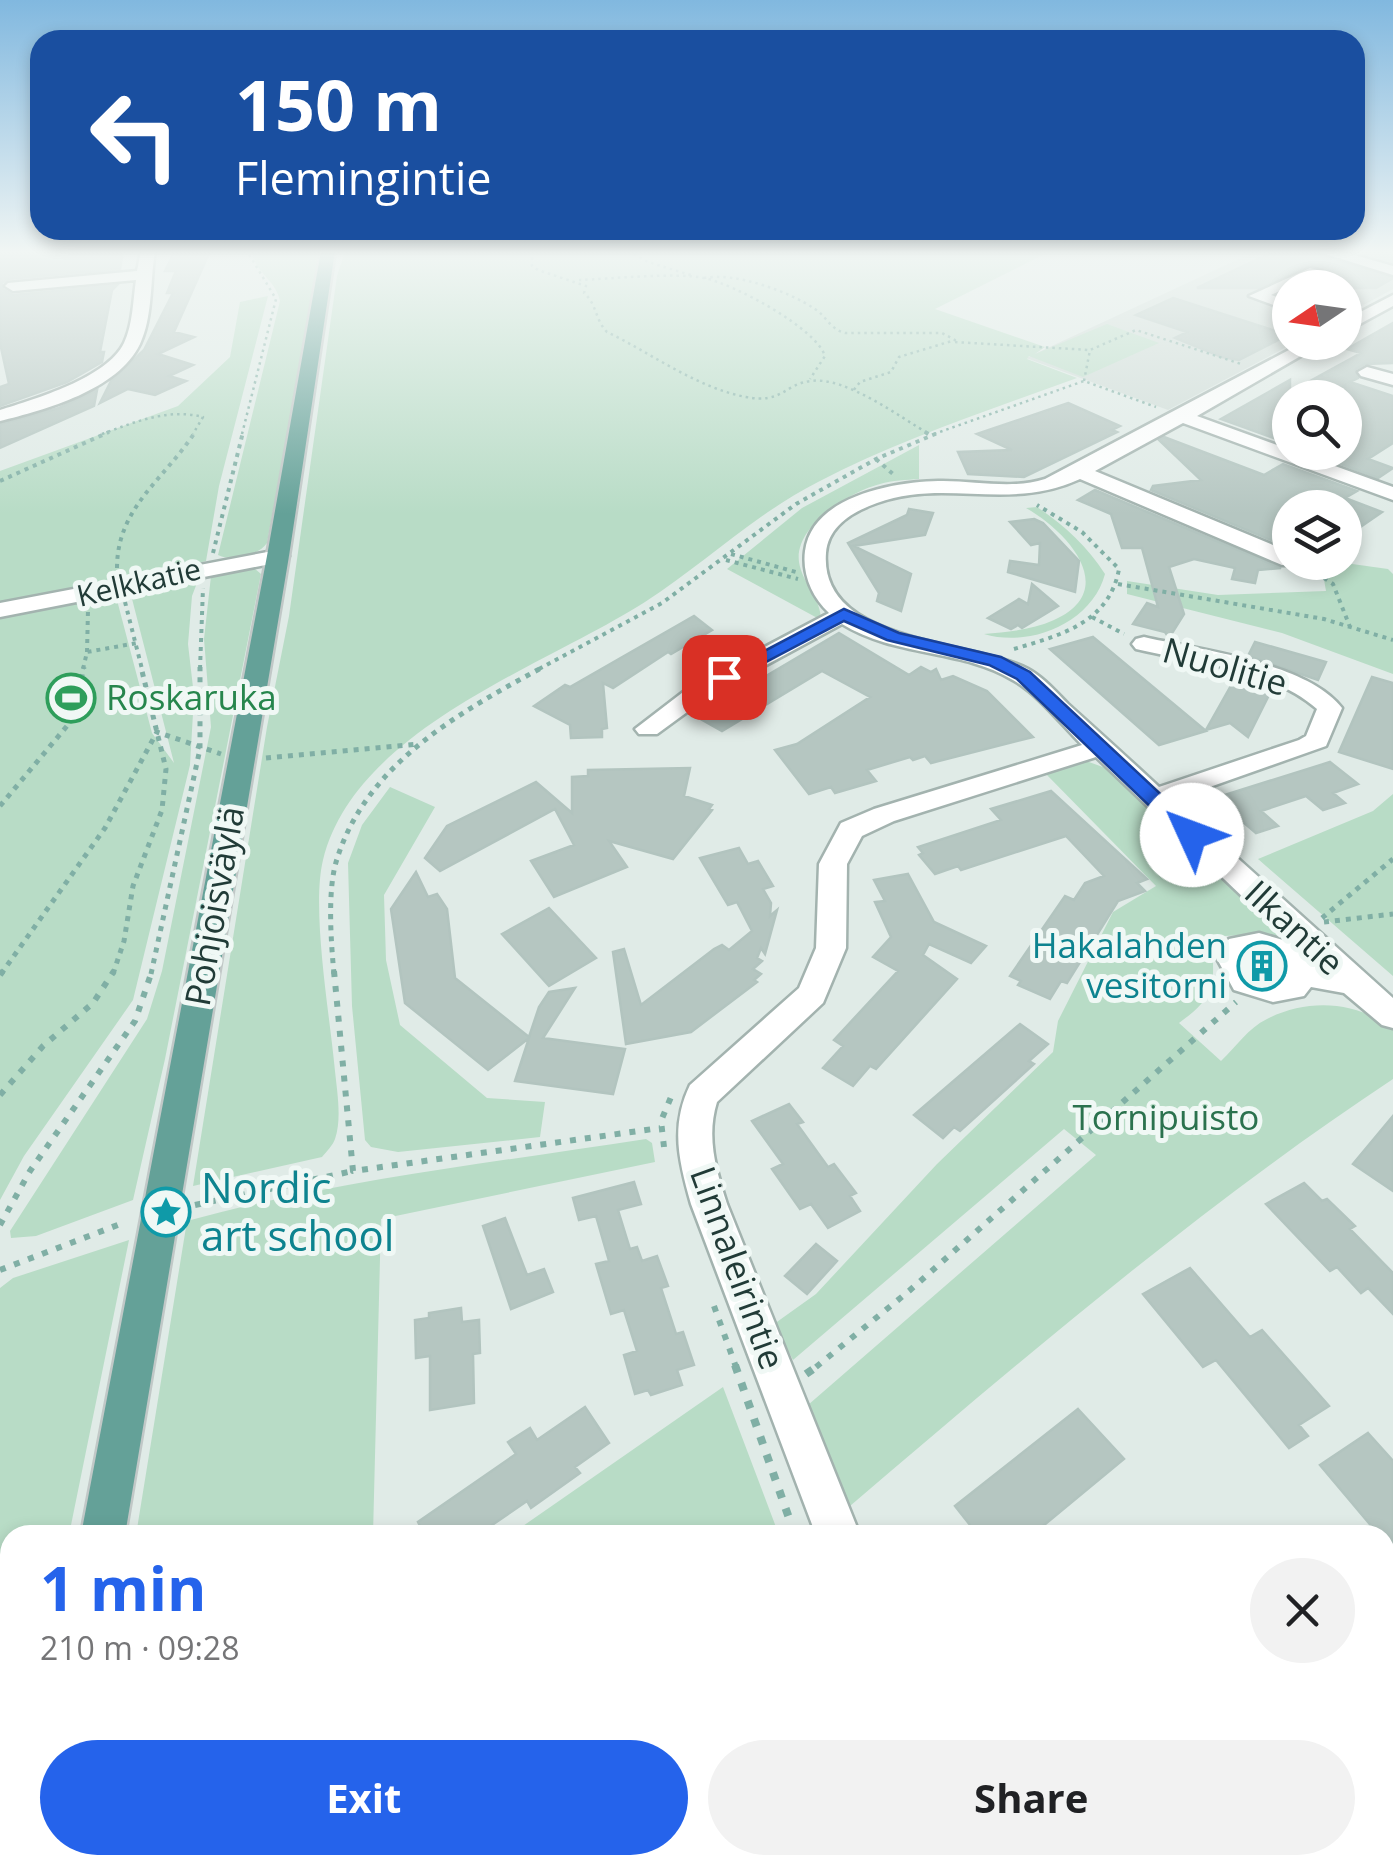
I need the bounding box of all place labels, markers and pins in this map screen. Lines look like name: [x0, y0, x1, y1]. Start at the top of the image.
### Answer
pin: [682, 635, 767, 720]
sports icon: Roskaruka: [45, 672, 97, 724]
place label: Roskaruka: [106, 673, 277, 720]
place label: Hakalahden vesitorni: [1032, 921, 1227, 1008]
building icon: Hakalahden vesitorni: [1236, 940, 1288, 992]
place label: Nordic art school: [201, 1158, 394, 1263]
place icon: Nordic art school: [140, 1186, 192, 1238]

